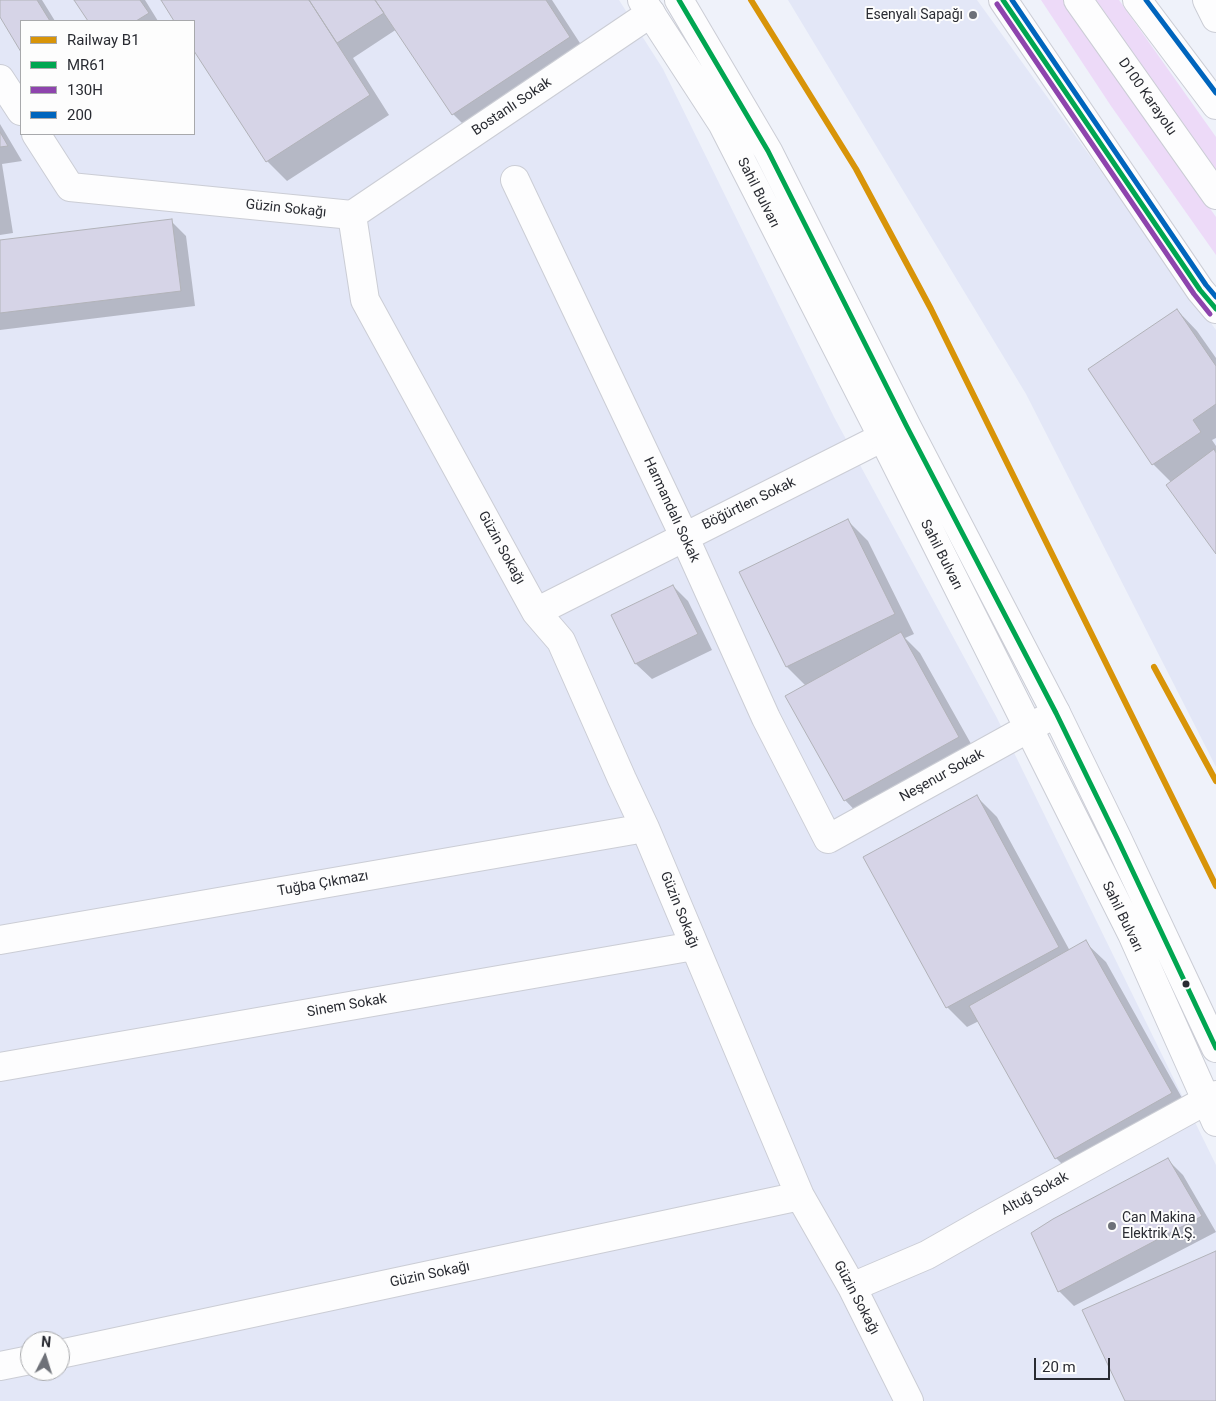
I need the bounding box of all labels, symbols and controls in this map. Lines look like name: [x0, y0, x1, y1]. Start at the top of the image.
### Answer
place label: Esenyalı Sapağı: [865, 7, 963, 23]
marker: Esenyalı Sapağı: [967, 9, 979, 21]
legend: [20, 20, 195, 135]
text: Railway B1: [67, 31, 140, 49]
street label: D100 Karayolu: [1114, 55, 1180, 139]
text: MR61: [67, 56, 106, 74]
street label: Bostanlı Sokak: [469, 74, 555, 140]
text: 130H: [67, 81, 103, 99]
text: 200: [67, 106, 92, 124]
street label: Sahil Bulvarı: [733, 155, 783, 231]
street label: Güzin Sokağı: [245, 196, 327, 222]
street label: Harmandalı Sokak: [639, 455, 703, 565]
street label: Böğürtlen Sokak: [699, 474, 799, 534]
street label: Güzin Sokağı: [474, 508, 528, 588]
street label: Sahil Bulvarı: [916, 517, 966, 593]
street label: Neşenur Sokak: [897, 746, 987, 806]
street label: Tuğba Çıkmazı: [276, 868, 370, 900]
street label: Güzin Sokağı: [656, 869, 702, 951]
street label: Sahil Bulvarı: [1098, 879, 1146, 955]
unlabelled marker: [1181, 979, 1191, 989]
street label: Sinem Sokak: [306, 991, 388, 1021]
street label: Altuğ Sokak: [998, 1169, 1072, 1219]
place label: Can Makina Elektrik A.Ş.: [1122, 1210, 1196, 1242]
marker: Can Makina Elektrik A.Ş.: [1106, 1220, 1118, 1232]
street label: Güzin Sokağı: [389, 1258, 471, 1292]
street label: Güzin Sokağı: [830, 1258, 882, 1338]
north arrow: [20, 1331, 70, 1381]
text: N: [41, 1334, 52, 1350]
scale bar: [1036, 1348, 1112, 1380]
text: 20 m: [1042, 1358, 1076, 1376]

